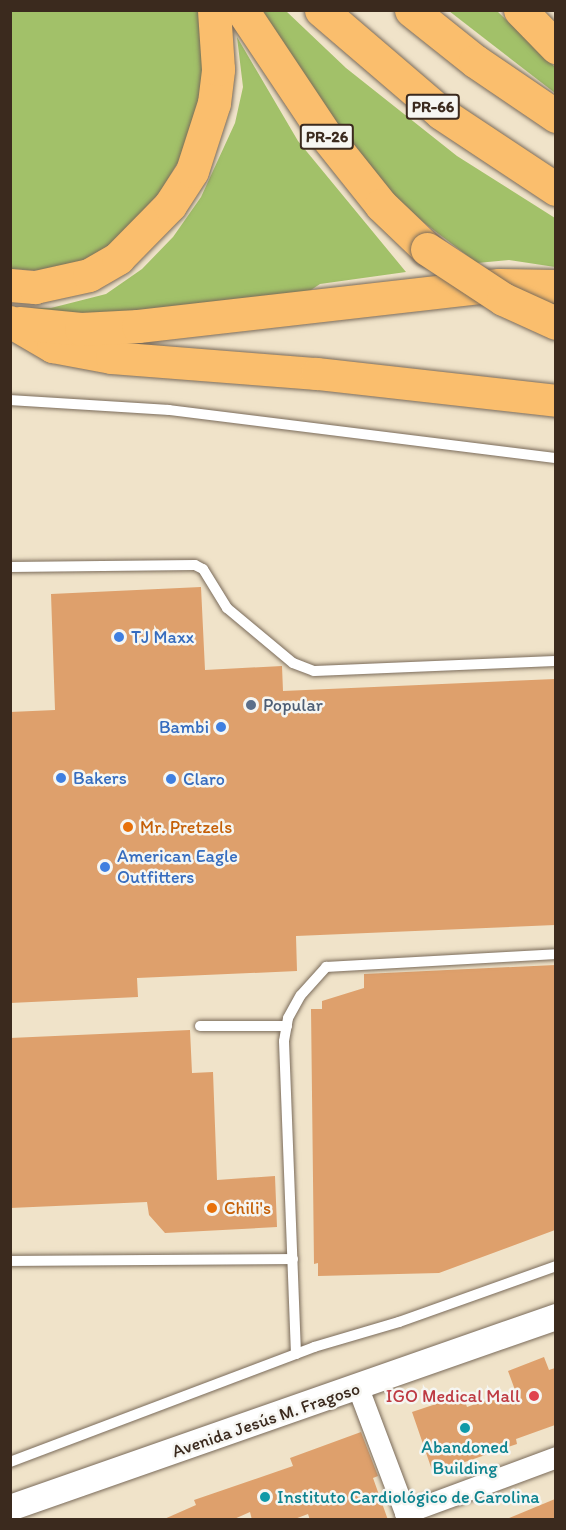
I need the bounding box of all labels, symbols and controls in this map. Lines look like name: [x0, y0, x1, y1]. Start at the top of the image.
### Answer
road number: PR-66: [404, 94, 462, 120]
road number: PR-26: [298, 124, 356, 150]
place label: TJ Maxx: [131, 626, 194, 648]
marker: TJ Maxx: [112, 630, 126, 644]
place label: Popular: [263, 694, 323, 716]
marker: Popular: [244, 698, 258, 712]
place label: Bambi: [159, 716, 209, 738]
marker: Bambi: [214, 720, 228, 734]
place label: Bakers: [73, 767, 127, 789]
place label: Claro: [183, 768, 225, 790]
marker: Bakers: [54, 771, 68, 785]
marker: Claro: [164, 772, 178, 786]
place label: Mr. Pretzels: [140, 816, 233, 838]
marker: Mr. Pretzels: [121, 820, 135, 834]
place label: American Eagle Outfitters: [117, 846, 238, 888]
marker: American Eagle Outfitters: [98, 860, 112, 874]
place label: Chili's: [224, 1197, 271, 1219]
marker: Chili's: [205, 1201, 219, 1215]
street label: Avenida Jesús M. Fragoso: [169, 1378, 363, 1462]
place label: IGO Medical Mall: [386, 1385, 520, 1407]
marker: IGO Medical Mall: [525, 1387, 543, 1405]
marker: Abandoned Building: [458, 1421, 472, 1435]
place label: Abandoned Building: [421, 1437, 509, 1480]
place label: Instituto Cardiológico de Carolina: [277, 1486, 540, 1508]
marker: Instituto Cardiológico de Carolina: [258, 1490, 272, 1504]

